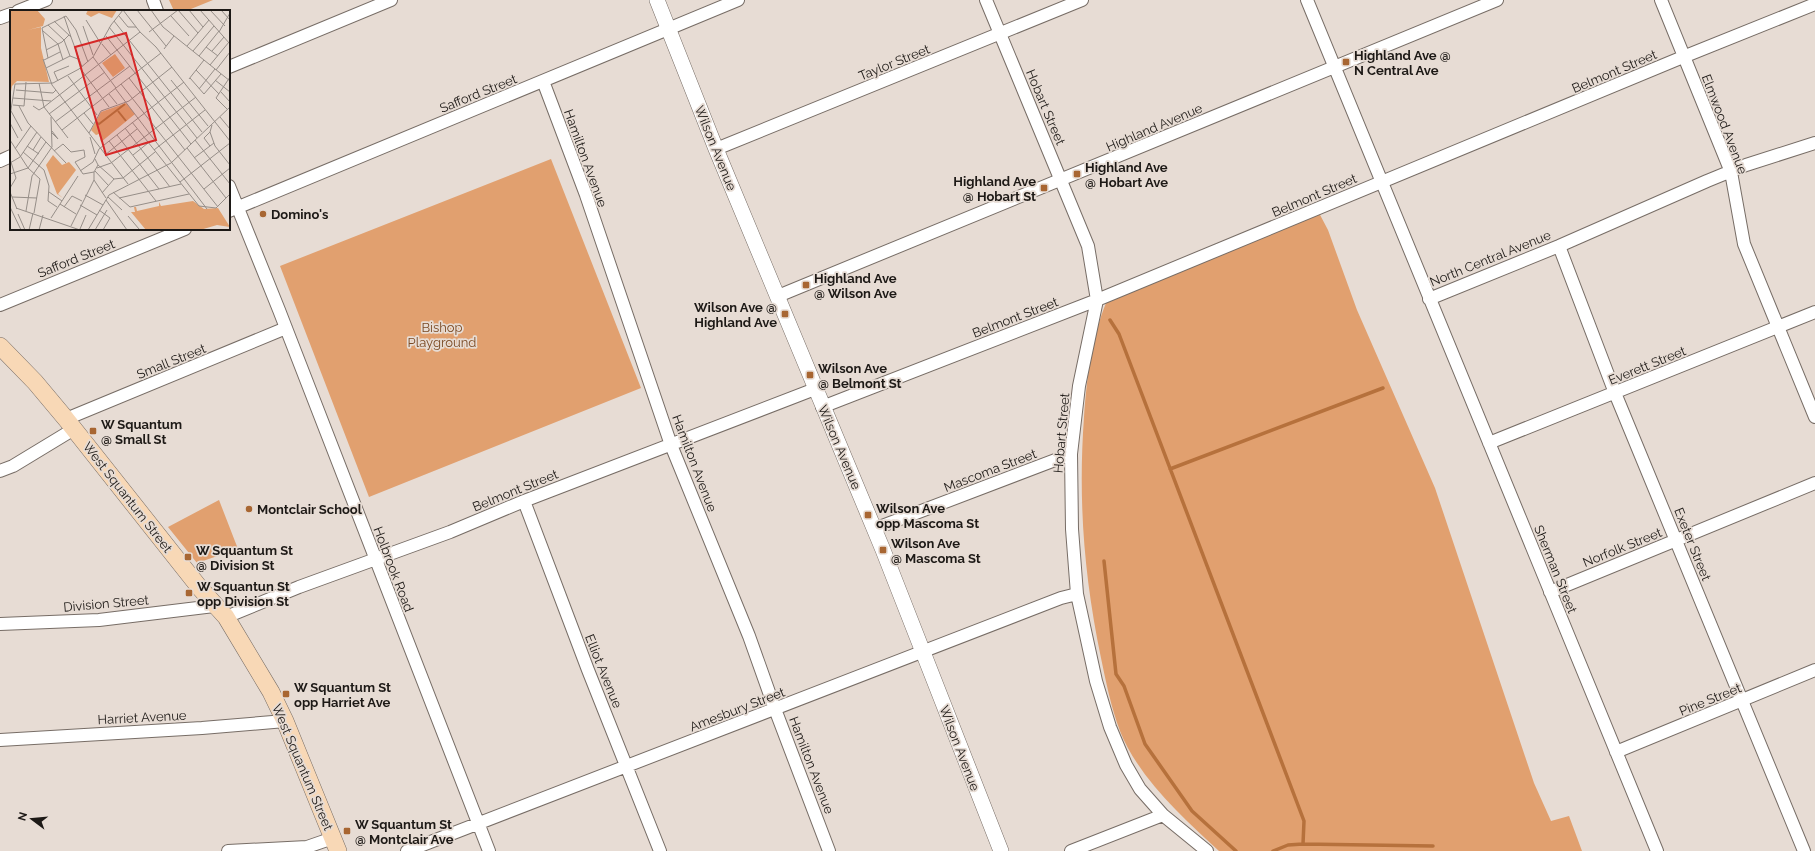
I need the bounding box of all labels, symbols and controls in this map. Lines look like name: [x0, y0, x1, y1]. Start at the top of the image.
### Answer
inset map: [10, 10, 230, 230]
street label: Taylor Street: [856, 41, 933, 84]
street label: Belmont Street: [1570, 47, 1659, 96]
place label: Highland Ave @ N Central Ave: [1354, 48, 1451, 78]
marker: Highland Ave @ N Central Ave: [1341, 57, 1351, 67]
street label: Hobart Street: [1023, 67, 1068, 148]
street label: Safford Street: [437, 71, 520, 116]
street label: Elmwood Avenue: [1699, 72, 1751, 177]
street label: Highland Avenue: [1104, 100, 1205, 154]
street label: Wilson Avenue: [692, 104, 740, 193]
street label: Hamilton Avenue: [561, 107, 610, 209]
place label: Highland Ave @ Hobart Ave: [1085, 160, 1168, 190]
marker: Highland Ave @ Hobart Ave: [1072, 169, 1082, 179]
street label: Belmont Street: [1270, 171, 1359, 220]
place label: Highland Ave @ Hobart St: [953, 174, 1036, 204]
marker: Highland Ave @ Hobart St: [1039, 183, 1049, 193]
place label: Domino's: [271, 207, 329, 222]
marker: Domino's: [258, 209, 268, 219]
street label: North Central Avenue: [1427, 227, 1553, 290]
street label: Safford Street: [35, 236, 118, 281]
place label: Highland Ave @ Wilson Ave: [814, 271, 897, 301]
marker: Highland Ave @ Wilson Ave: [801, 280, 811, 290]
street label: Belmont Street: [970, 294, 1061, 341]
place label: Wilson Ave @ Highland Ave: [694, 300, 777, 330]
marker: Wilson Ave @ Highland Ave: [780, 309, 790, 319]
park label: Bishop Playground: [408, 320, 476, 350]
street label: Small Street: [135, 341, 208, 382]
street label: Everett Street: [1606, 343, 1689, 388]
place label: Wilson Ave @ Belmont St: [818, 361, 902, 391]
marker: Wilson Ave @ Belmont St: [805, 370, 815, 380]
street label: Hobart Street: [1051, 392, 1073, 474]
street label: Wilson Avenue: [815, 403, 864, 492]
street label: Hamilton Avenue: [669, 412, 720, 514]
place label: W Squantum @ Small St: [101, 417, 182, 447]
marker: W Squantum @ Small St: [88, 426, 98, 436]
street label: West Squantum Street: [80, 439, 176, 556]
street label: Mascoma Street: [942, 446, 1039, 495]
street label: Belmont Street: [470, 466, 561, 514]
place label: Wilson Ave opp Mascoma St: [876, 501, 979, 531]
place label: Montclair School: [257, 502, 363, 517]
marker: Montclair School: [244, 504, 254, 514]
street label: Exeter Street: [1671, 506, 1714, 583]
marker: Wilson Ave opp Mascoma St: [863, 510, 873, 520]
street label: Sherman Street: [1531, 523, 1580, 616]
street label: Holbrook Road: [370, 524, 417, 614]
street label: Norfolk Street: [1581, 525, 1664, 570]
place label: Wilson Ave @ Mascoma St: [891, 536, 981, 566]
place label: W Squantum St @ Division St: [196, 543, 293, 573]
marker: Wilson Ave @ Mascoma St: [878, 545, 888, 555]
marker: W Squantum St @ Division St: [183, 552, 193, 562]
place label: W Squantun St opp Division St: [197, 579, 290, 609]
marker: W Squantun St opp Division St: [184, 588, 194, 598]
street label: Division Street: [63, 592, 150, 615]
street label: Elliot Avenue: [582, 632, 625, 711]
place label: W Squantum St opp Harriet Ave: [294, 680, 391, 710]
street label: Pine Street: [1677, 680, 1744, 719]
street label: Amesbury Street: [687, 684, 788, 735]
marker: W Squantum St opp Harriet Ave: [281, 689, 291, 699]
street label: West Squantum Street: [269, 702, 336, 833]
street label: Wilson Avenue: [936, 703, 983, 793]
street label: Harriet Avenue: [97, 708, 187, 727]
street label: Hamilton Avenue: [786, 714, 837, 816]
north arrow: [12, 799, 52, 839]
text: N: [15, 811, 30, 822]
place label: W Squantum St @ Montclair Ave: [355, 817, 454, 847]
marker: W Squantum St @ Montclair Ave: [342, 826, 352, 836]

